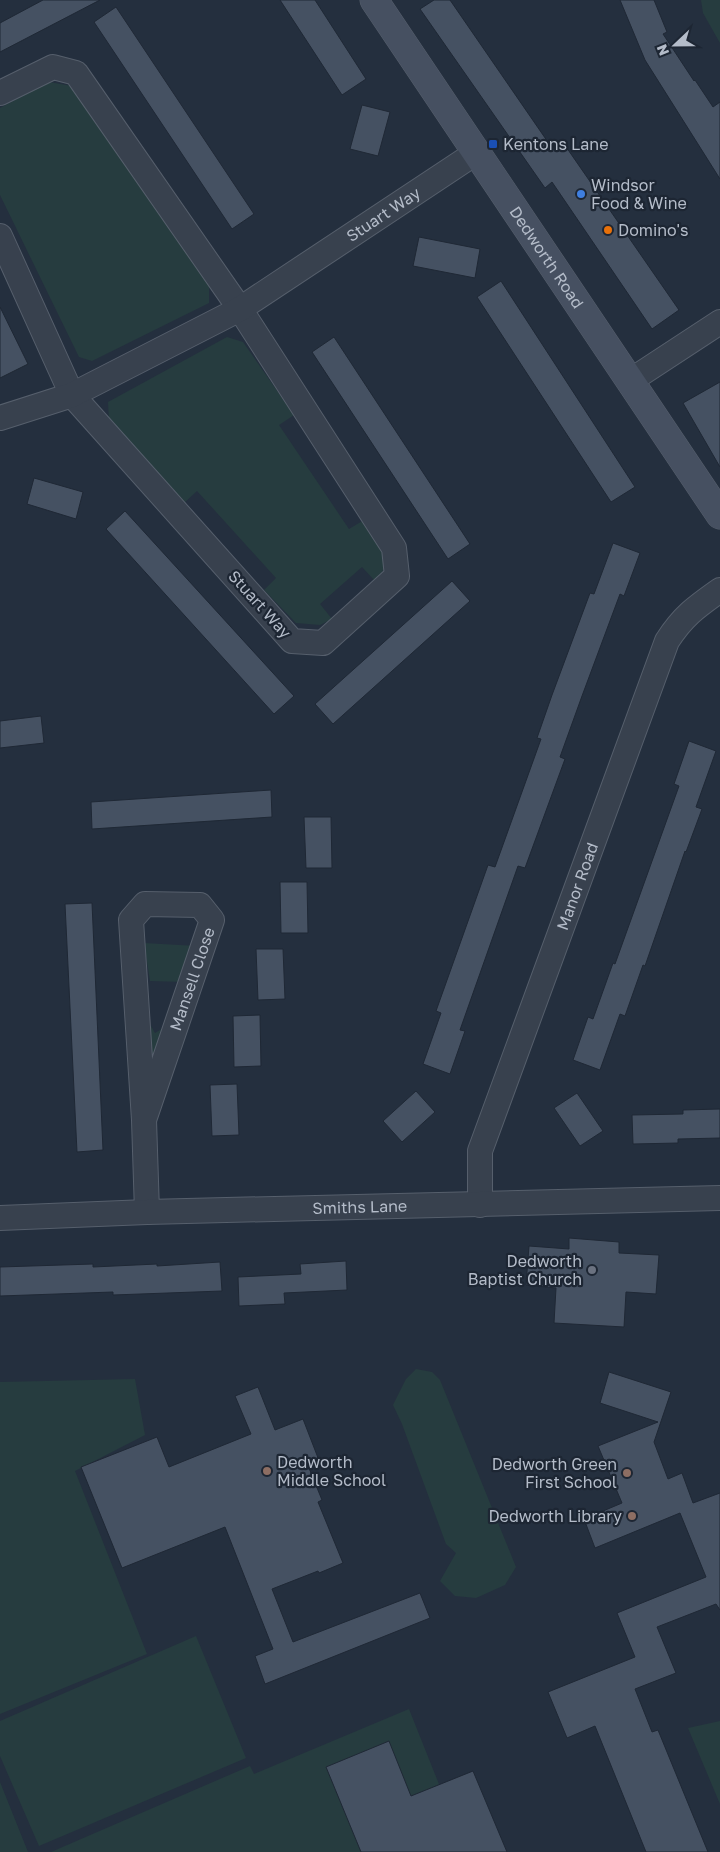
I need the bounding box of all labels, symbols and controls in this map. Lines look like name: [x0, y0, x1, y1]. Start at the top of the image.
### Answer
north arrow: [650, 20, 700, 70]
text: N: [653, 42, 672, 58]
place label: Kentons Lane: [503, 134, 608, 154]
marker: Kentons Lane: [487, 138, 499, 150]
place label: Windsor Food & Wine: [591, 175, 687, 213]
street label: Stuart Way: [342, 183, 424, 246]
marker: Windsor Food & Wine: [575, 188, 587, 200]
street label: Dedworth Road: [505, 202, 588, 312]
place label: Domino's: [618, 220, 689, 240]
marker: Domino's: [602, 224, 614, 236]
street label: Stuart Way: [224, 566, 296, 642]
street label: Manor Road: [552, 840, 602, 933]
street label: Mansell Close: [165, 925, 219, 1033]
street label: Smiths Lane: [312, 1196, 408, 1218]
place label: Dedworth Baptist Church: [468, 1251, 582, 1289]
marker: Dedworth Baptist Church: [586, 1264, 598, 1276]
place label: Dedworth Middle School: [277, 1452, 386, 1490]
place label: Dedworth Green First School: [492, 1454, 617, 1492]
marker: Dedworth Middle School: [261, 1465, 273, 1477]
marker: Dedworth Green First School: [621, 1467, 633, 1479]
place label: Dedworth Library: [488, 1506, 622, 1526]
marker: Dedworth Library: [626, 1510, 638, 1522]

